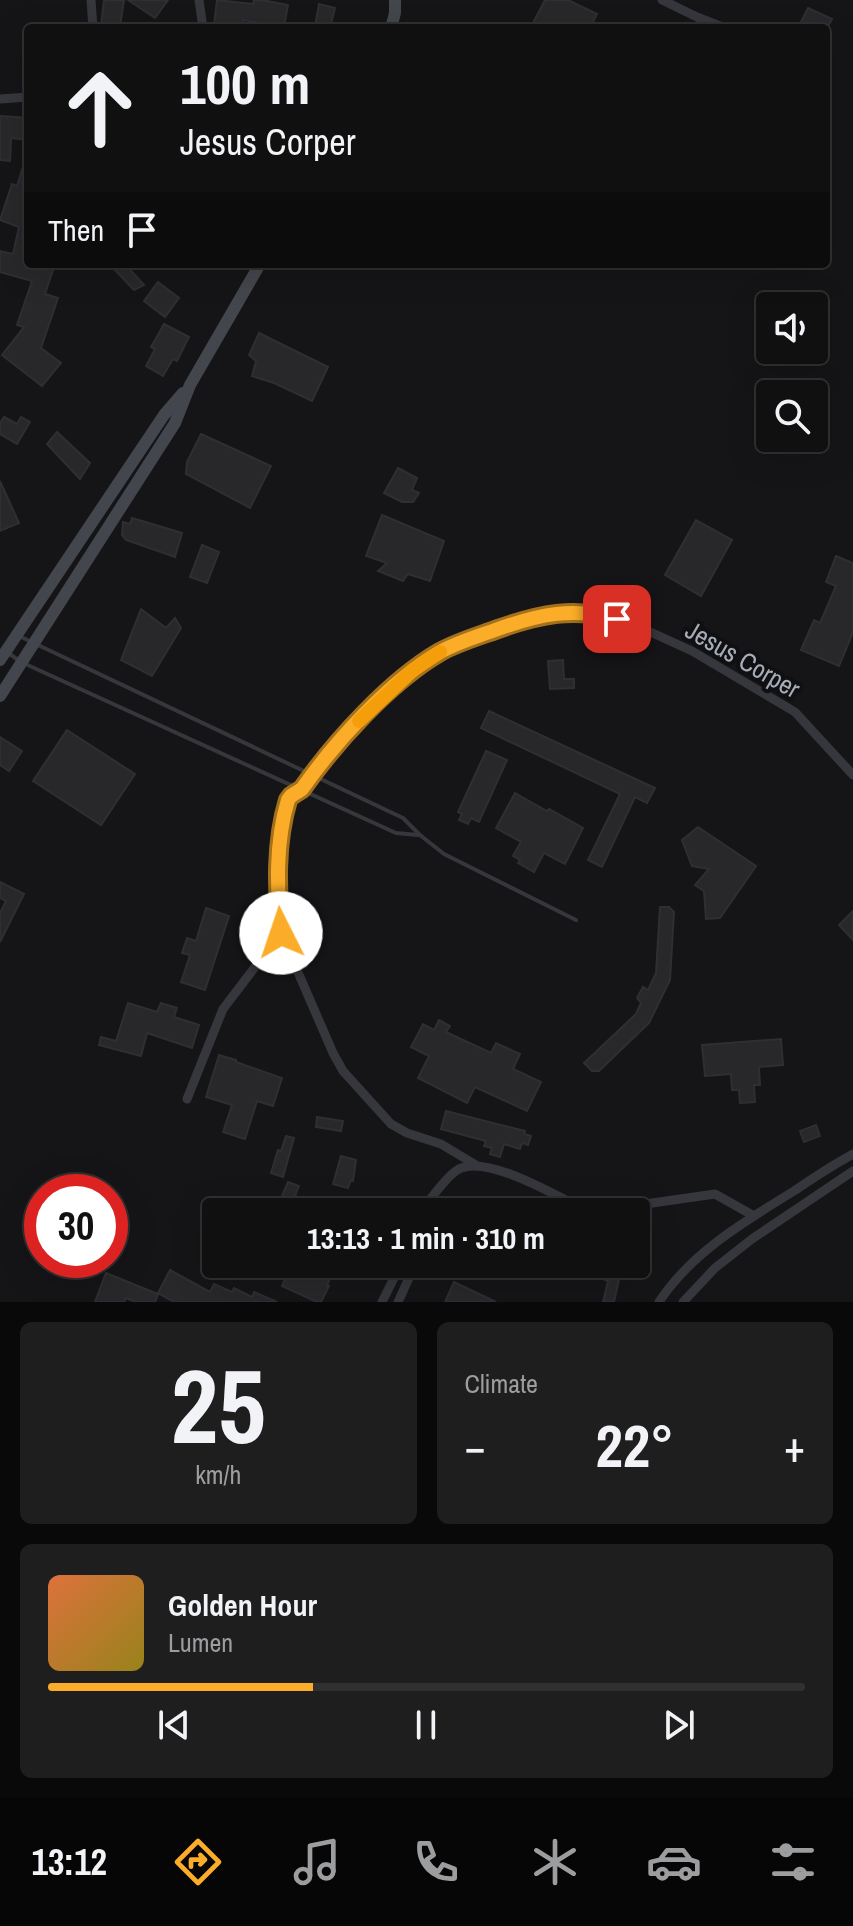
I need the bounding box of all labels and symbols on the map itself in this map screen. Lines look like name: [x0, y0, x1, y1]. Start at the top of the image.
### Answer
pin: [583, 585, 651, 653]
street label: Jesus Corper: [679, 612, 807, 706]
position arrow: [239, 891, 323, 975]
speed limit sign: 30: [24, 1174, 128, 1278]

